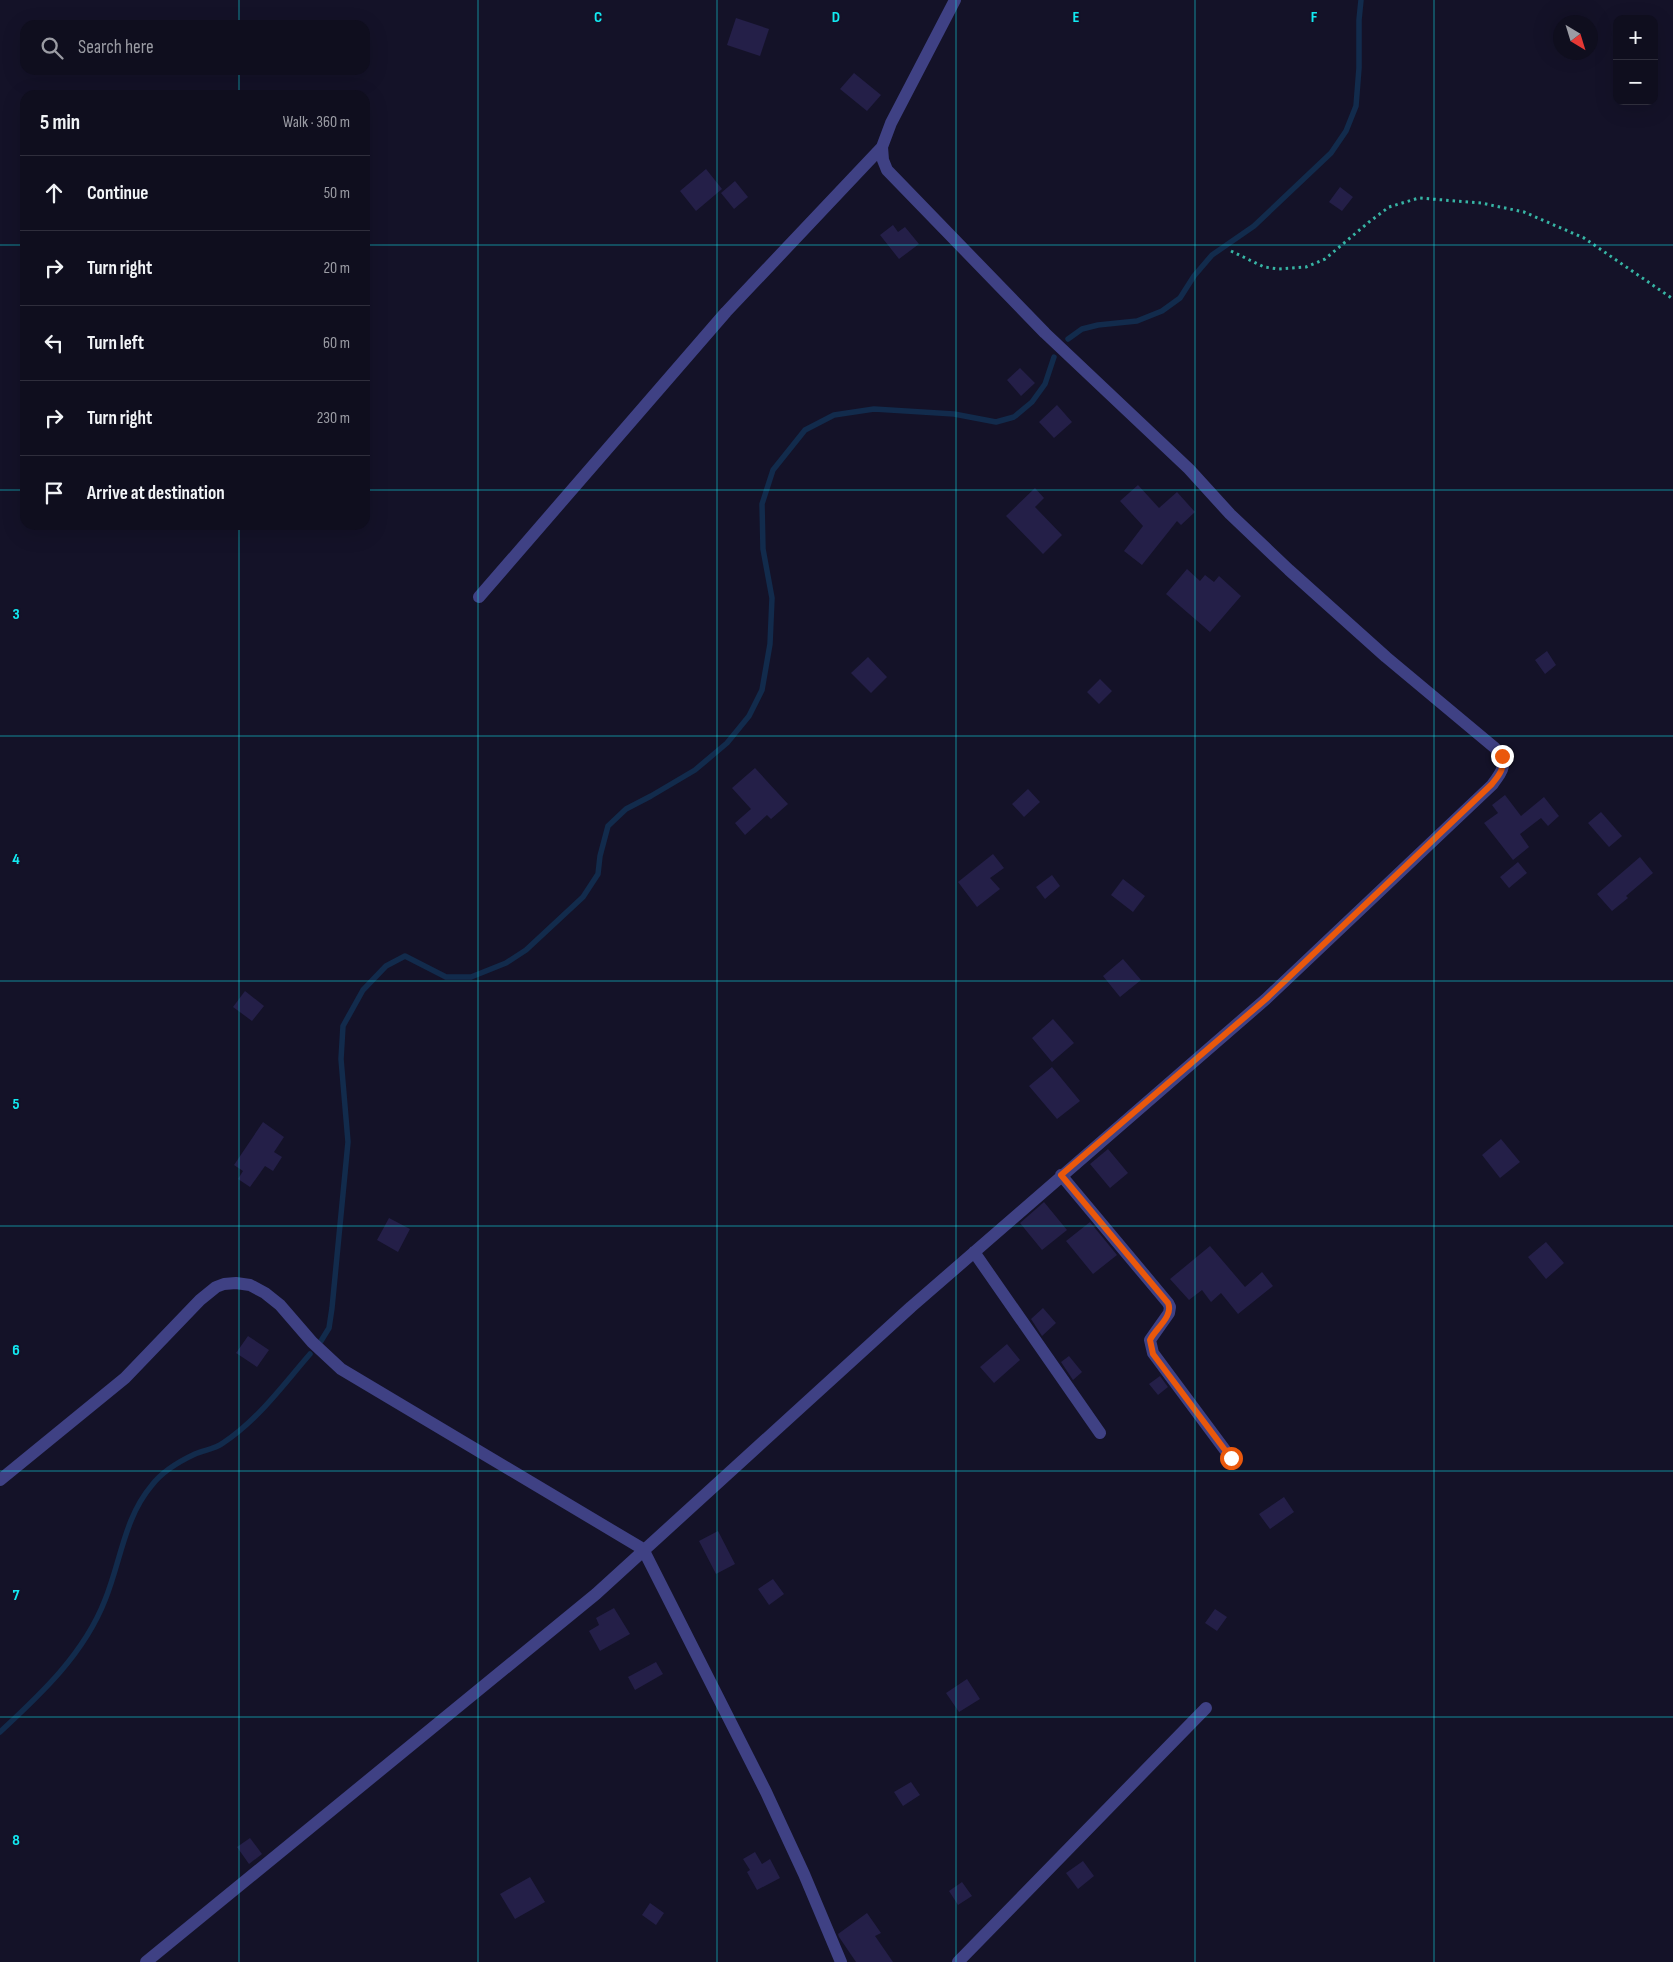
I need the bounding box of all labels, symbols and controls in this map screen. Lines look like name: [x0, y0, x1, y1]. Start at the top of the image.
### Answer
text: C: [594, 8, 602, 27]
text: D: [832, 8, 840, 27]
text: E: [1073, 8, 1080, 27]
text: F: [1311, 8, 1318, 27]
north arrow: [1553, 15, 1598, 60]
map controls: [1613, 15, 1658, 105]
button: +: [1613, 15, 1658, 60]
search box: [20, 20, 370, 75]
icon: search: [38, 34, 66, 62]
text: Search here: [78, 36, 154, 59]
button: −: [1613, 60, 1658, 105]
text: 5 min: [40, 110, 80, 135]
text: Walk · 360 m: [283, 113, 350, 132]
icon: ahead: [40, 179, 68, 207]
text: Continue: [87, 182, 148, 205]
text: 50 m: [324, 184, 350, 203]
icon: right: [40, 254, 68, 282]
text: Turn right: [87, 257, 152, 280]
text: 20 m: [323, 259, 350, 278]
icon: left: [40, 329, 68, 357]
text: Turn left: [87, 332, 144, 355]
text: 60 m: [323, 334, 350, 353]
icon: right: [40, 404, 68, 432]
text: Turn right: [87, 407, 152, 430]
text: 230 m: [317, 409, 350, 428]
icon: arrive: [40, 479, 68, 507]
text: Arrive at destination: [87, 482, 225, 505]
text: 3: [12, 605, 20, 624]
route end: [1491, 745, 1514, 768]
text: 4: [12, 850, 20, 869]
text: 5: [12, 1095, 20, 1114]
text: 6: [12, 1341, 20, 1360]
route start: [1220, 1447, 1243, 1470]
text: 7: [13, 1586, 20, 1605]
text: 8: [12, 1831, 20, 1850]

